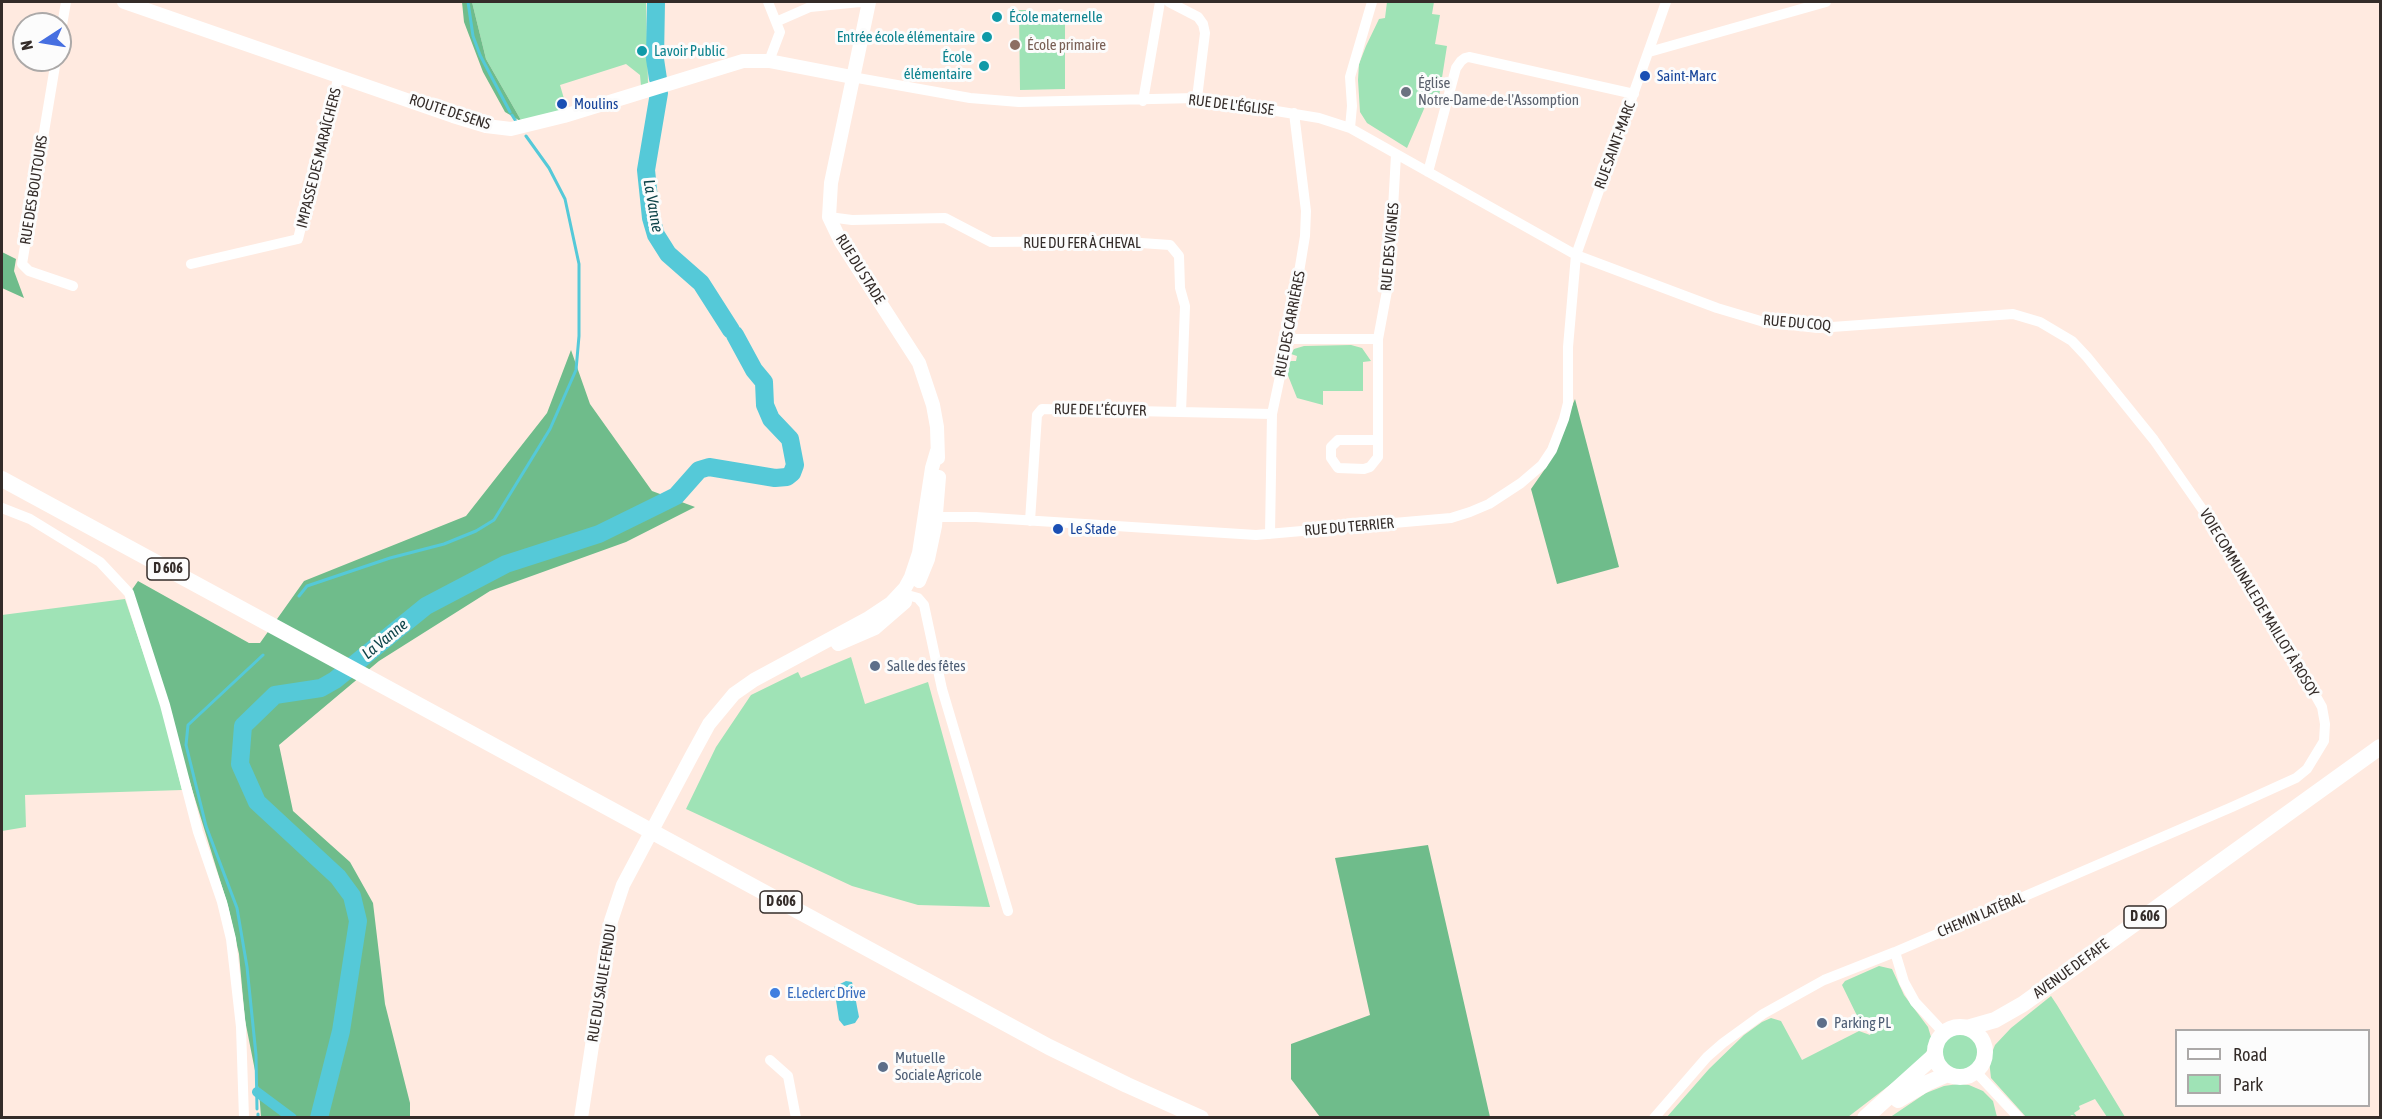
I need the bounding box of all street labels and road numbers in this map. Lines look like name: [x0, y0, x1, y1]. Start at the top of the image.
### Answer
street label: IMPASSE DES MARAÎCHERS: [293, 86, 345, 230]
street label: ROUTE DE SENS: [407, 90, 493, 134]
street label: RUE DE L'ÉGLISE: [1187, 91, 1275, 119]
street label: RUE SAINT-MARC: [1591, 99, 1639, 191]
street label: RUE DES BOUTOURS: [16, 134, 52, 246]
street label: RUE DES VIGNES: [1377, 202, 1403, 292]
street label: RUE DU STADE: [832, 231, 888, 307]
street label: RUE DU FER À CHEVAL: [1023, 234, 1141, 252]
street label: RUE DES CARRIÈRES: [1271, 270, 1309, 378]
street label: RUE DU COQ: [1762, 311, 1832, 335]
street label: RUE DE L’ÉCUYER: [1054, 400, 1146, 420]
street label: VOIE COMMUNALE DE MAILLOT À ROSOY: [2196, 506, 2322, 700]
street label: RUE DU TERRIER: [1303, 514, 1395, 540]
road number: D 606: [147, 558, 189, 580]
street label: CHEMIN LATÉRAL: [1935, 889, 2027, 941]
road number: D 606: [760, 891, 802, 913]
road number: D 606: [2124, 906, 2166, 928]
street label: RUE DU SAULE FENDU: [584, 923, 620, 1043]
street label: AVENUE DE FAFE: [2030, 935, 2112, 1003]

